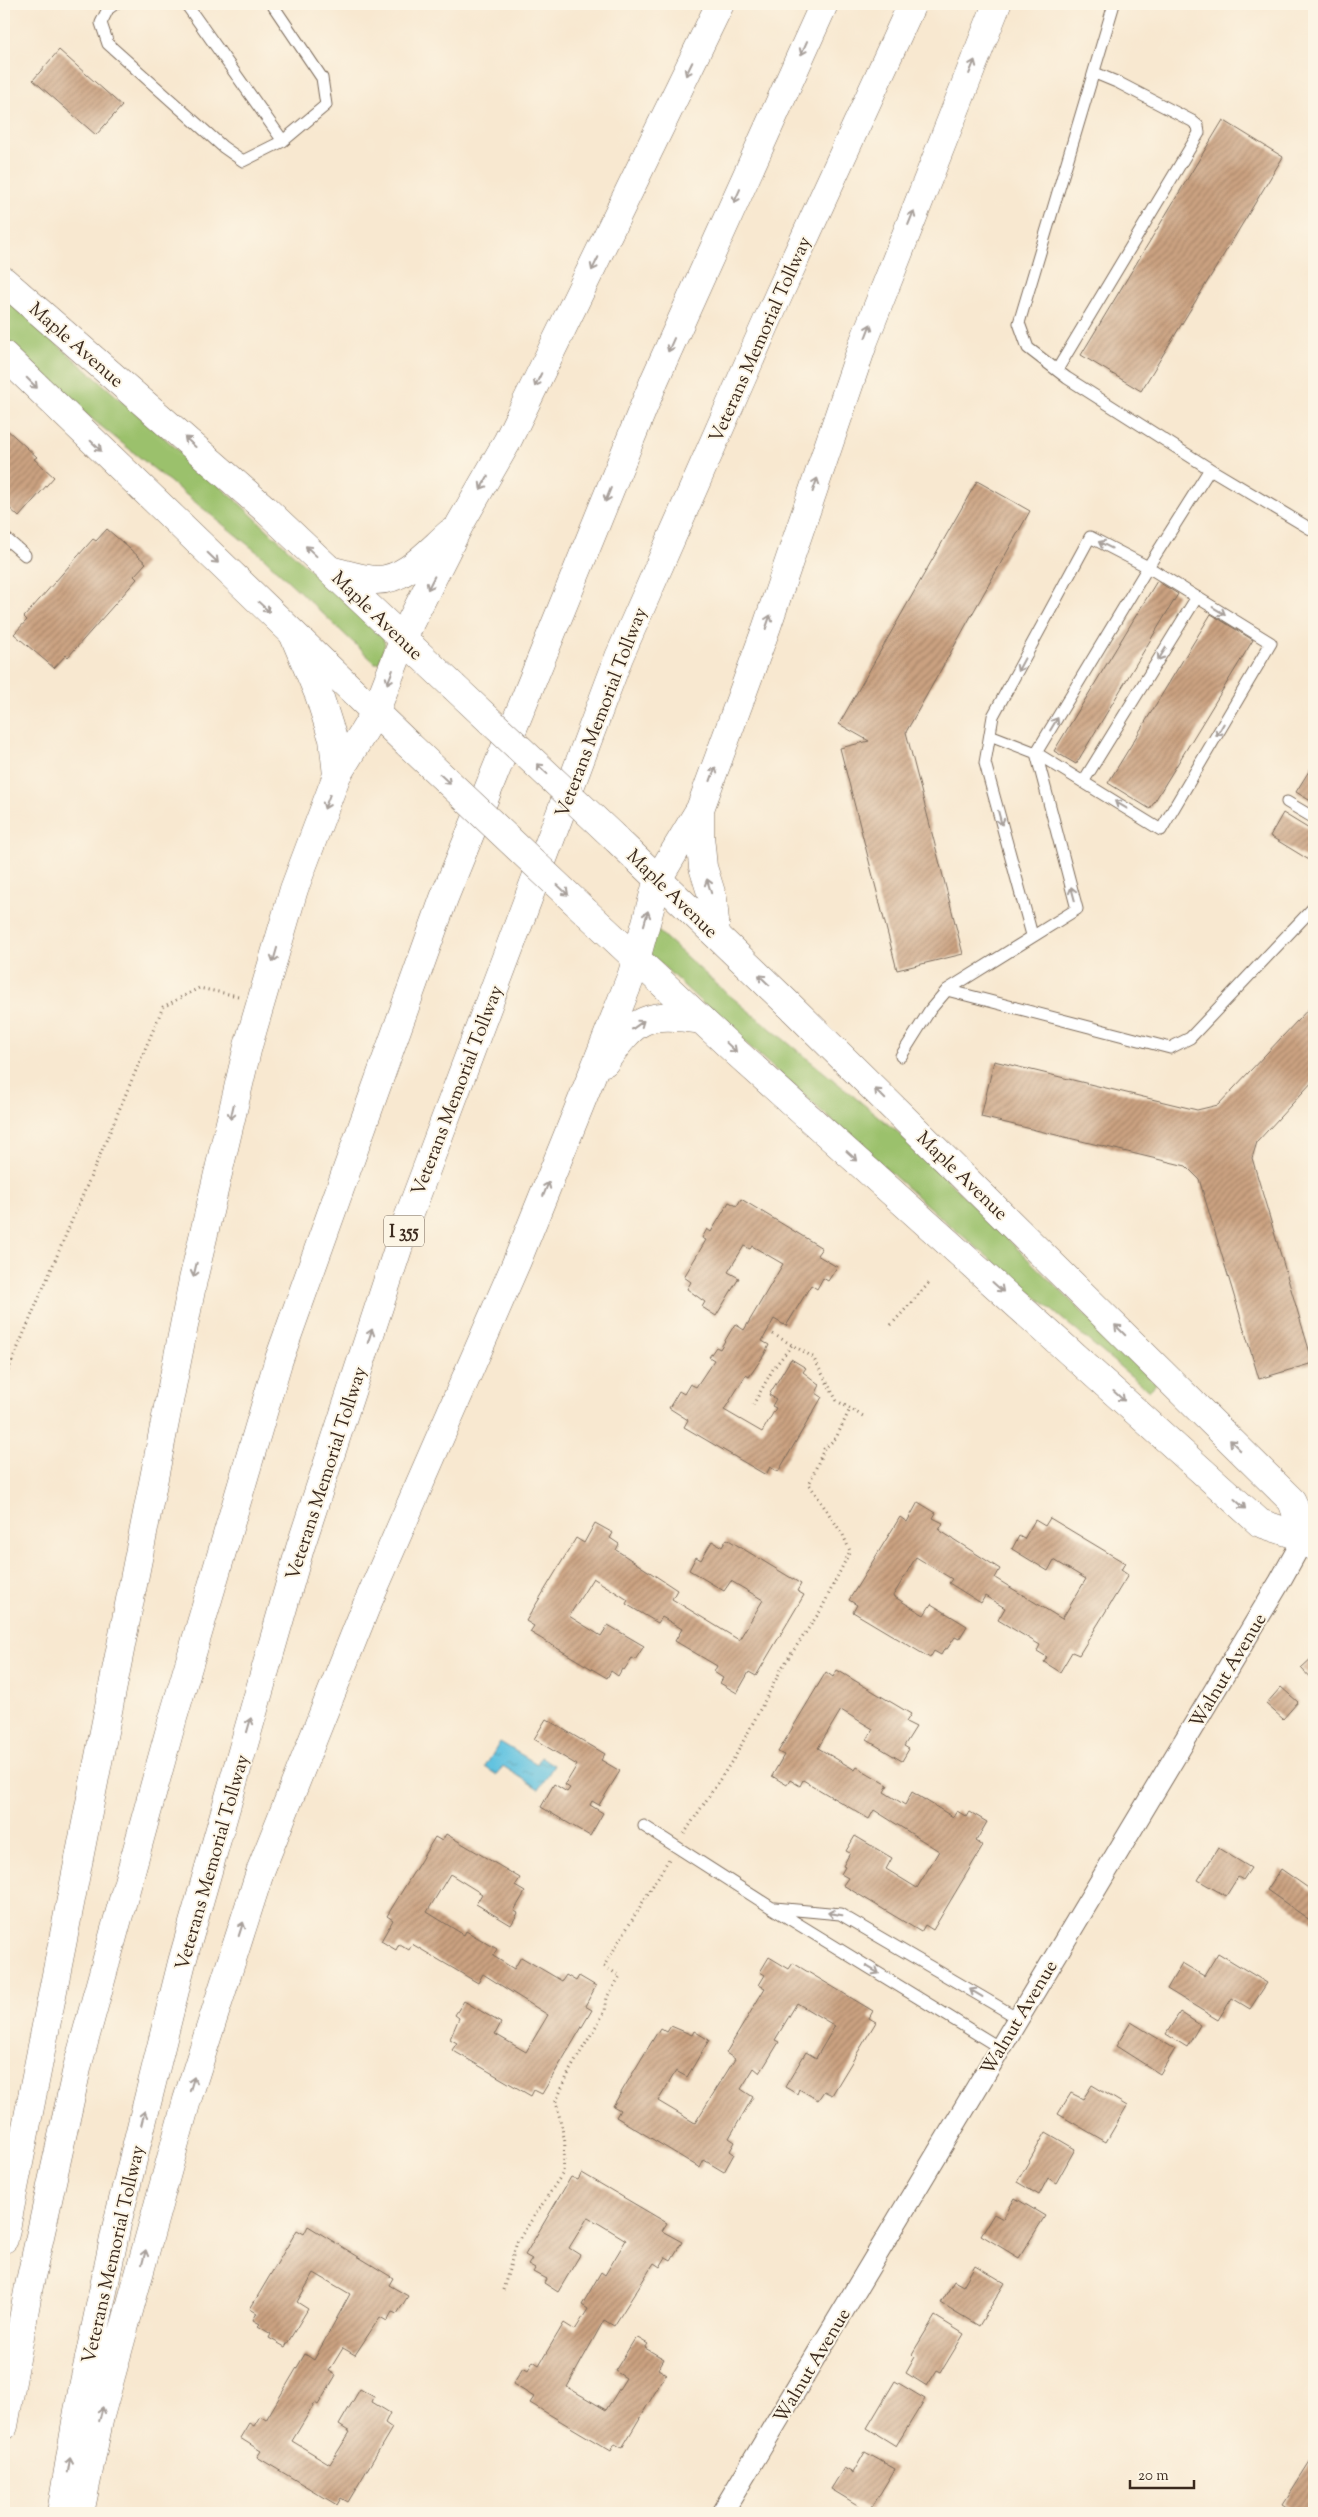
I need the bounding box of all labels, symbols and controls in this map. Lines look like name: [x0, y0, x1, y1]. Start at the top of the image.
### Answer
one-way arrow: [799, 40, 808, 55]
one-way arrow: [968, 60, 977, 75]
one-way arrow: [684, 61, 694, 76]
one-way arrow: [732, 188, 742, 203]
one-way arrow: [908, 211, 917, 226]
street label: Veterans Memorial Tollway: [704, 232, 819, 448]
one-way arrow: [590, 256, 599, 271]
street label: Maple Avenue: [22, 297, 129, 395]
one-way arrow: [864, 324, 873, 339]
one-way arrow: [665, 337, 675, 352]
one-way arrow: [533, 372, 543, 387]
one-way arrow: [26, 377, 38, 389]
one-way arrow: [184, 437, 197, 448]
one-way arrow: [90, 440, 102, 452]
one-way arrow: [478, 475, 488, 489]
one-way arrow: [811, 478, 820, 493]
one-way arrow: [603, 486, 612, 502]
one-way arrow: [1097, 540, 1112, 550]
one-way arrow: [304, 545, 317, 557]
one-way arrow: [207, 552, 219, 565]
street label: Maple Avenue: [324, 566, 428, 668]
one-way arrow: [425, 575, 435, 590]
one-way arrow: [258, 601, 270, 613]
street label: Veterans Memorial Tollway: [550, 603, 655, 822]
one-way arrow: [1212, 606, 1226, 616]
one-way arrow: [764, 614, 774, 630]
one-way arrow: [1157, 646, 1167, 660]
one-way arrow: [1016, 658, 1026, 673]
one-way arrow: [384, 669, 393, 684]
one-way arrow: [1049, 717, 1059, 731]
one-way arrow: [1214, 723, 1224, 737]
one-way arrow: [535, 763, 548, 775]
one-way arrow: [709, 767, 718, 783]
one-way arrow: [438, 773, 451, 785]
one-way arrow: [322, 793, 331, 809]
one-way arrow: [1115, 800, 1129, 810]
one-way arrow: [996, 810, 1006, 826]
street label: Maple Avenue: [619, 844, 723, 946]
one-way arrow: [704, 879, 714, 895]
one-way arrow: [557, 884, 569, 896]
one-way arrow: [1068, 887, 1077, 903]
one-way arrow: [642, 911, 652, 927]
one-way arrow: [269, 947, 279, 963]
one-way arrow: [758, 974, 770, 986]
street label: Veterans Memorial Tollway: [406, 981, 511, 1200]
one-way arrow: [631, 1020, 645, 1030]
one-way arrow: [725, 1042, 738, 1053]
one-way arrow: [874, 1088, 886, 1100]
one-way arrow: [227, 1104, 236, 1120]
street label: Maple Avenue: [909, 1126, 1013, 1228]
one-way arrow: [846, 1150, 859, 1162]
one-way arrow: [541, 1182, 551, 1197]
road number: I 355: [384, 1216, 424, 1246]
one-way arrow: [190, 1262, 199, 1278]
one-way arrow: [992, 1281, 1005, 1293]
one-way arrow: [1114, 1324, 1126, 1336]
one-way arrow: [365, 1328, 375, 1344]
street label: Veterans Memorial Tollway: [280, 1363, 375, 1584]
one-way arrow: [1112, 1390, 1125, 1402]
one-way arrow: [1229, 1439, 1241, 1451]
one-way arrow: [1233, 1498, 1246, 1510]
street label: Walnut Avenue: [1184, 1608, 1274, 1734]
one-way arrow: [245, 1717, 255, 1733]
street label: Veterans Memorial Tollway: [170, 1751, 257, 1974]
one-way arrow: [827, 1909, 843, 1919]
one-way arrow: [237, 1922, 246, 1937]
street label: Walnut Avenue: [975, 1955, 1065, 2081]
one-way arrow: [866, 1966, 880, 1976]
one-way arrow: [969, 1988, 983, 1998]
one-way arrow: [188, 2077, 197, 2092]
one-way arrow: [139, 2111, 148, 2127]
street label: Veterans Memorial Tollway: [76, 2142, 153, 2366]
one-way arrow: [139, 2250, 149, 2266]
street label: Walnut Avenue: [768, 2303, 858, 2429]
one-way arrow: [97, 2407, 106, 2423]
scale bar: [1130, 2457, 1194, 2489]
one-way arrow: [64, 2458, 74, 2474]
text: 20 m: [1138, 2466, 1169, 2487]

